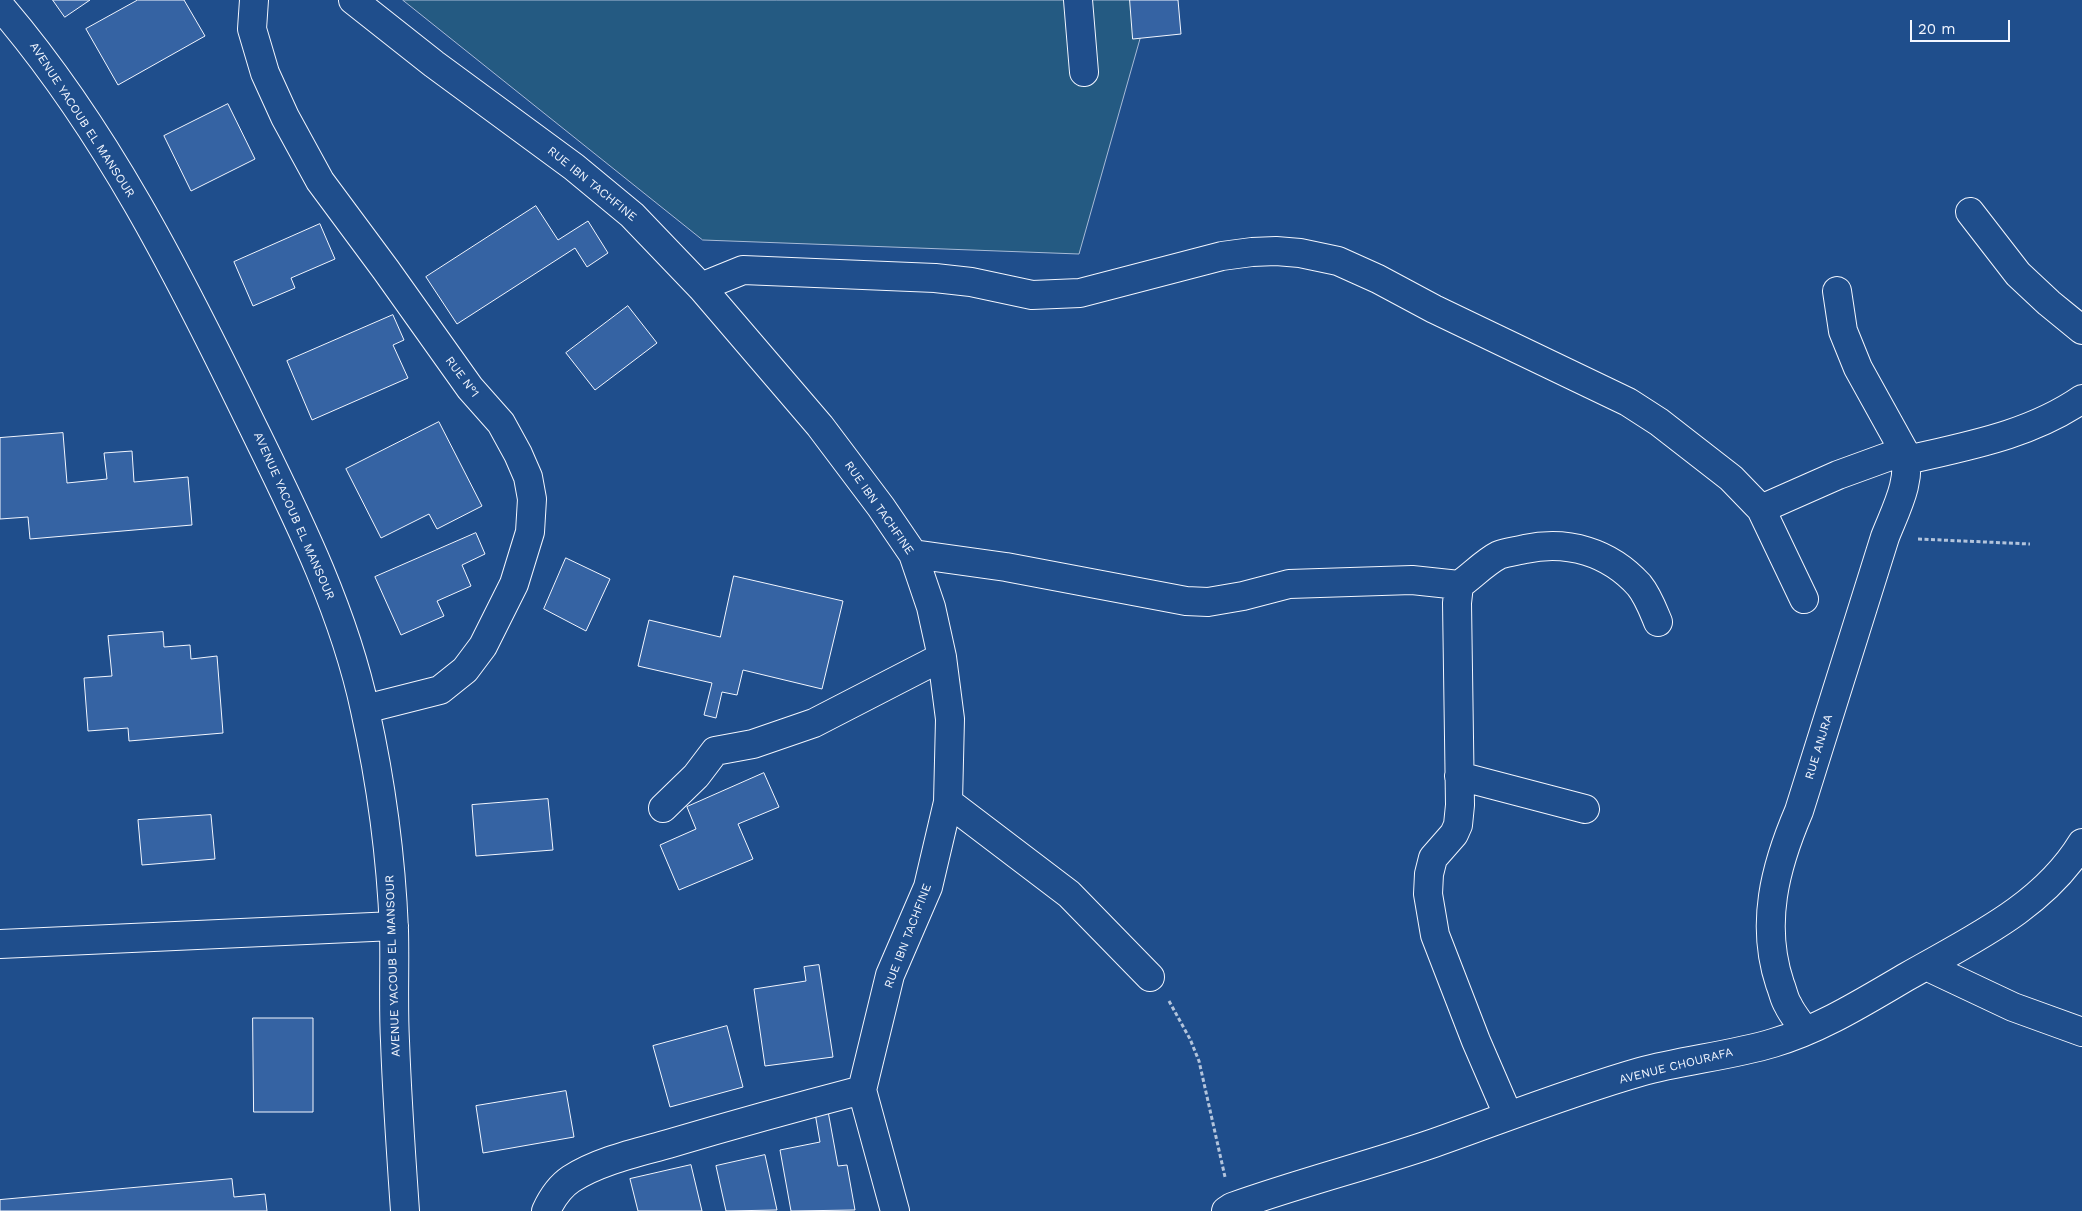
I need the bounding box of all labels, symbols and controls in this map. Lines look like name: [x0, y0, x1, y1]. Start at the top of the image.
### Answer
scale bar: [1912, 10, 2012, 42]
text: 20 m: [1918, 20, 1956, 38]
street label: AVENUE YACOUB EL MANSOUR: [26, 40, 138, 200]
street label: RUE IBN TACHFINE: [544, 144, 640, 224]
street label: RUE N°1: [442, 354, 482, 400]
street label: AVENUE YACOUB EL MANSOUR: [250, 430, 338, 602]
street label: RUE IBN TACHFINE: [841, 459, 917, 557]
street label: RUE ANJRA: [1802, 713, 1836, 781]
street label: AVENUE YACOUB EL MANSOUR: [383, 875, 403, 1057]
street label: RUE IBN TACHFINE: [881, 882, 935, 990]
street label: AVENUE CHOURAFA: [1618, 1045, 1734, 1087]

